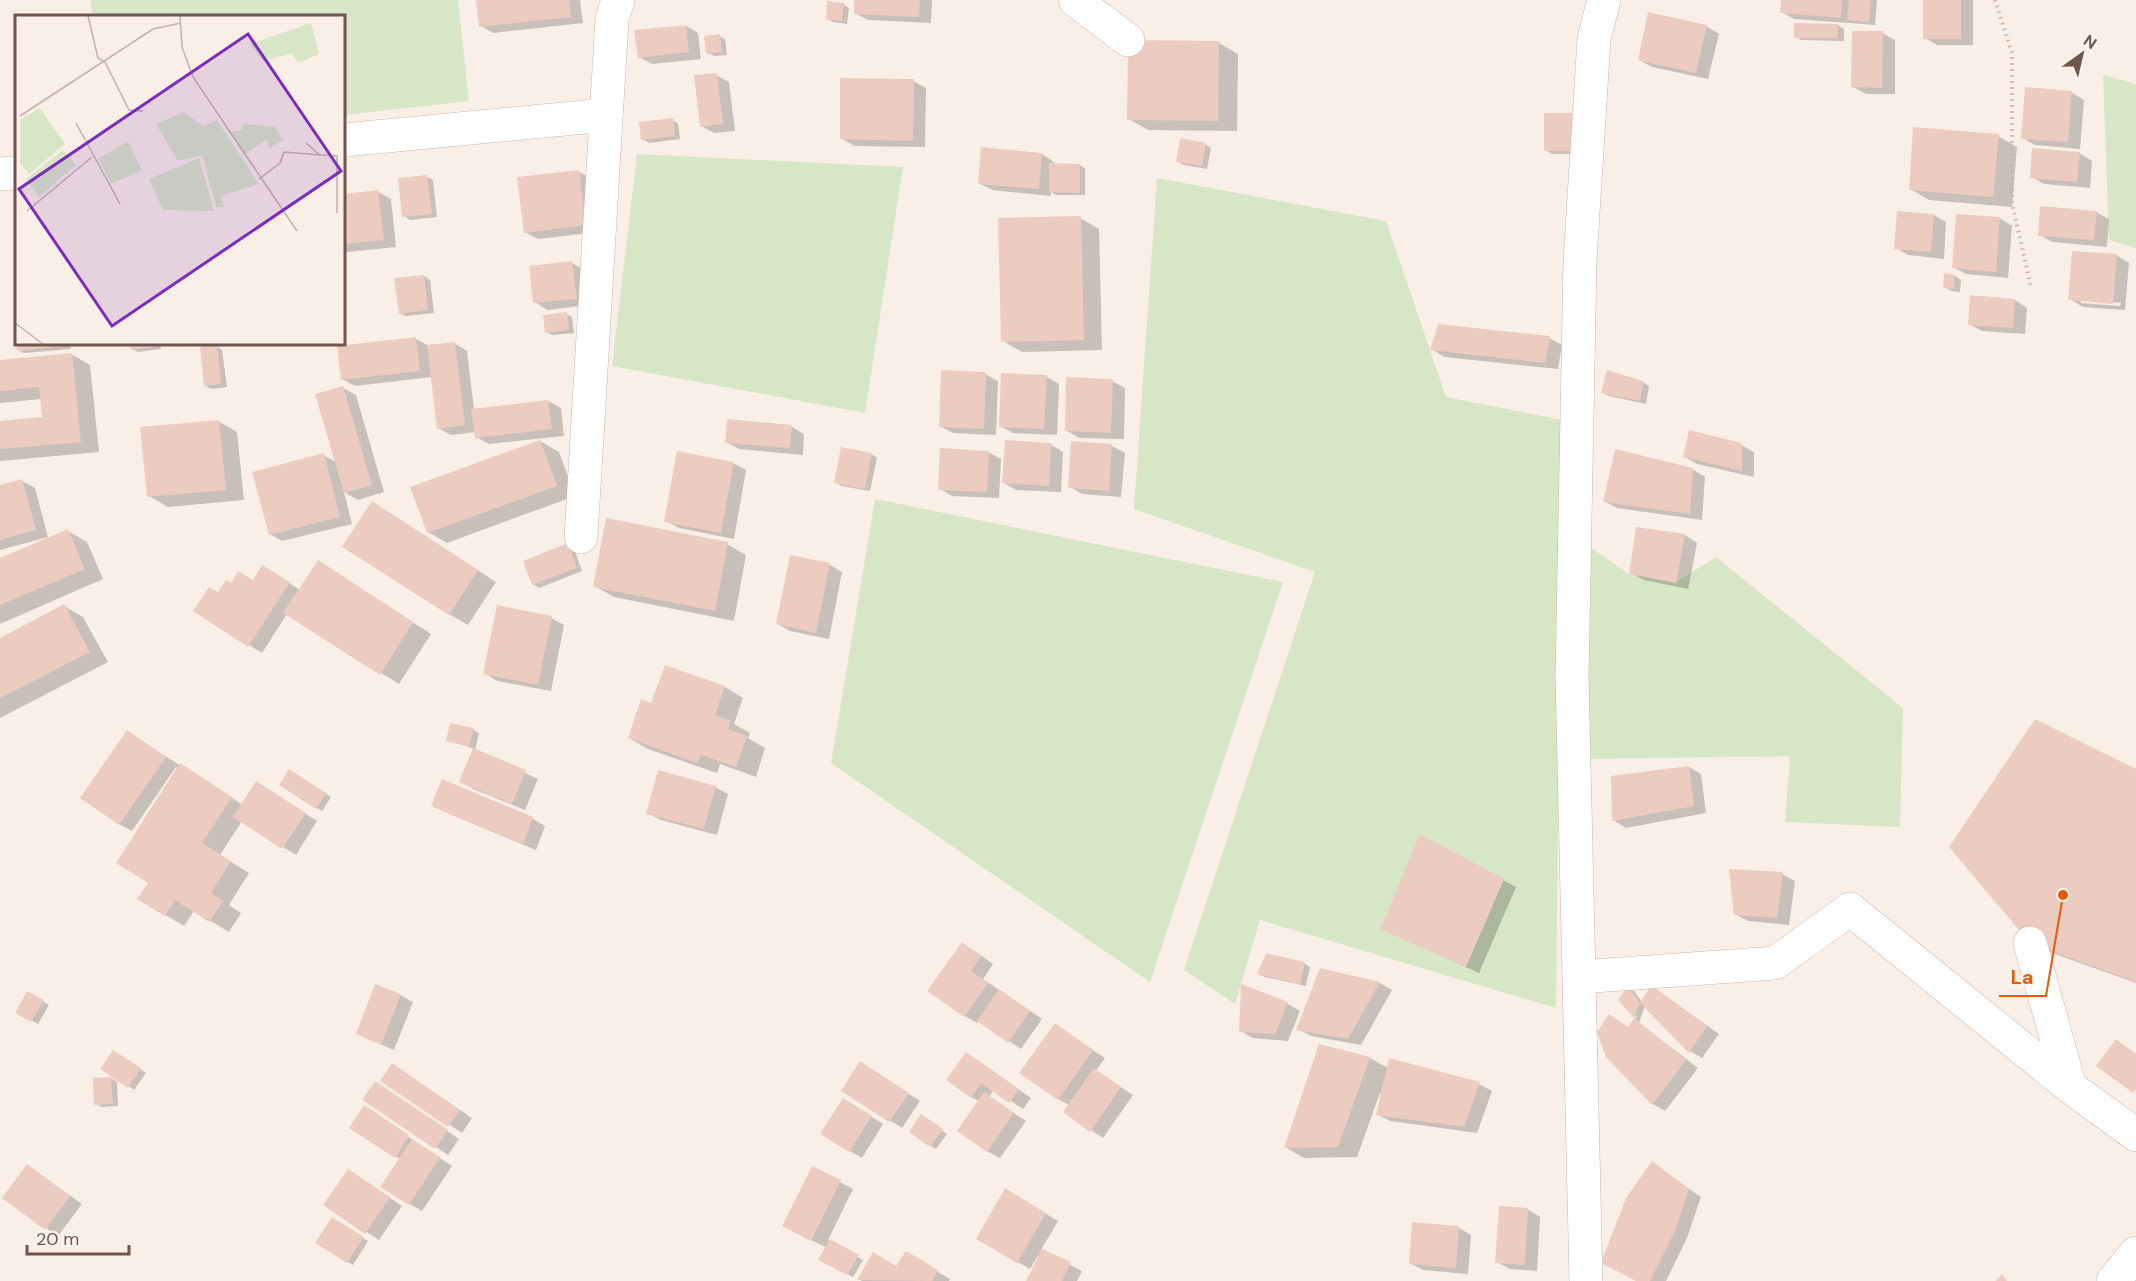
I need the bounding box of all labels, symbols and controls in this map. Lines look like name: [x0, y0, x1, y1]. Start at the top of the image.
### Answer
inset map: [15, 15, 345, 345]
north arrow: [2052, 24, 2112, 84]
text: N: [2079, 30, 2101, 54]
callout: La: [1999, 958, 2046, 996]
text: La: [2011, 964, 2033, 990]
scale bar: [27, 1218, 129, 1256]
text: 20 m: [36, 1227, 79, 1251]

